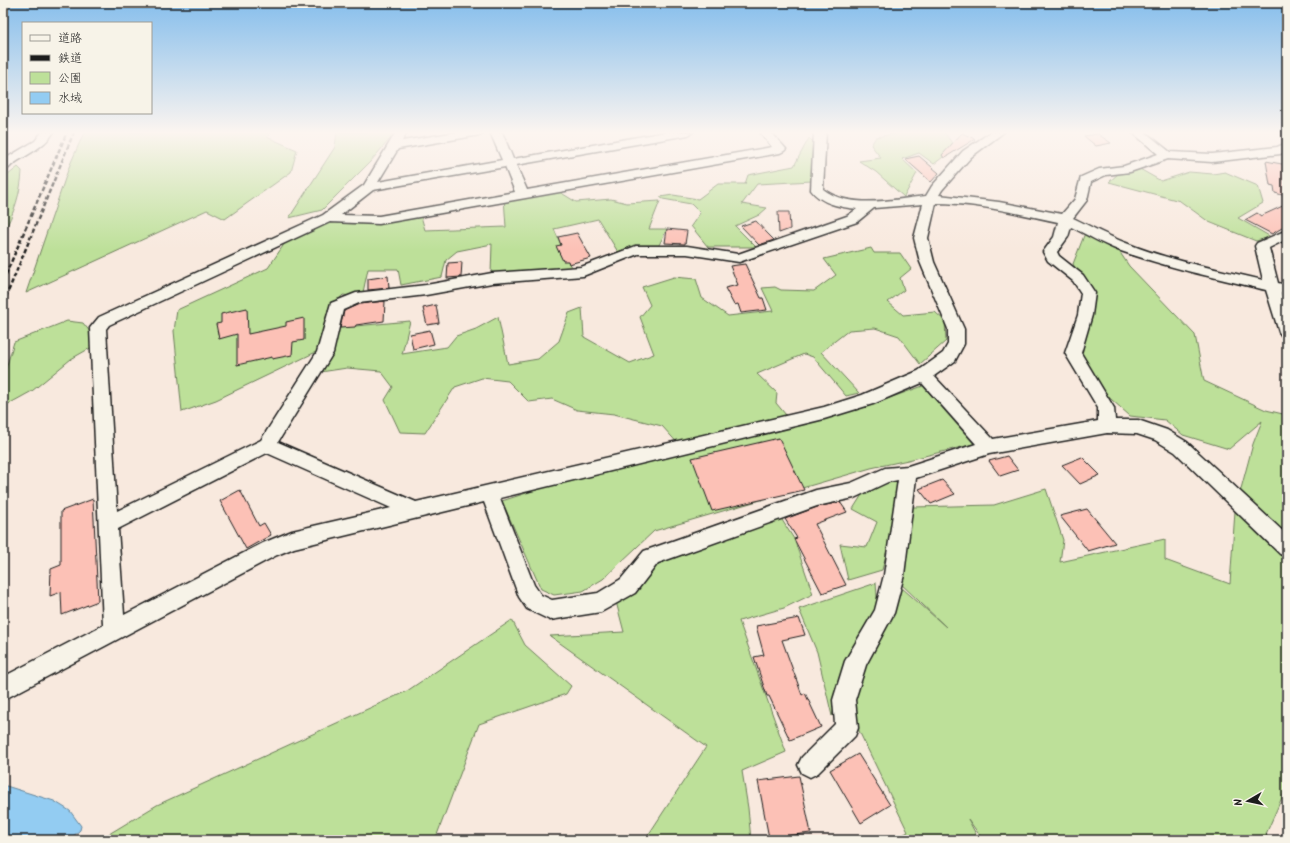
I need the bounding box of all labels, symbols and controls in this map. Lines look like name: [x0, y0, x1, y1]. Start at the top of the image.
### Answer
legend: [22, 22, 152, 114]
text: 道路: [58, 29, 82, 48]
text: 鉄道: [58, 49, 82, 68]
text: 公園: [58, 69, 82, 88]
text: 水域: [58, 89, 82, 108]
north arrow: [1228, 781, 1268, 821]
text: N: [1230, 798, 1249, 807]

